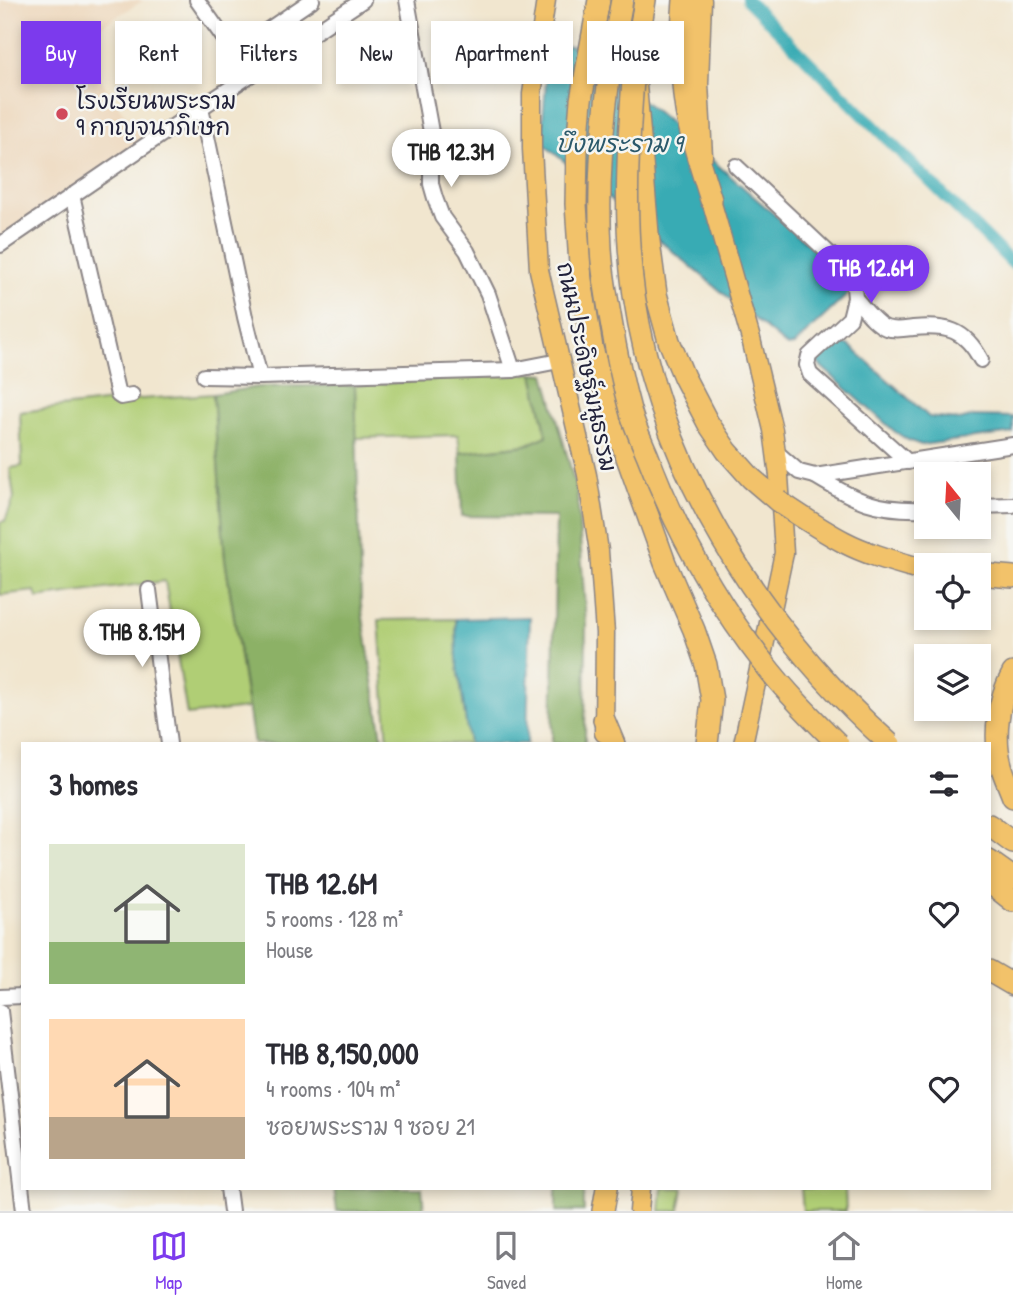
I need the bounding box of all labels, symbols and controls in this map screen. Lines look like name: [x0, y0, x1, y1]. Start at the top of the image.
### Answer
chip: Buy: [21, 21, 101, 84]
chip: Rent: [115, 21, 202, 84]
chip: Filters: [216, 21, 322, 84]
chip: New: [336, 21, 417, 84]
chip: Apartment: [431, 21, 573, 84]
chip: House: [587, 21, 684, 84]
place label: โรงเรียนพระราม 9 กาญจนาภิเษก: [76, 85, 236, 142]
marker: โรงเรียนพระราม 9 กาญจนาภิเษก: [54, 106, 70, 122]
water label: บึงพระราม 9: [556, 127, 685, 159]
pin: THB 12.3M: [371, 130, 531, 189]
text: THB 12.3M: [408, 136, 494, 167]
pin: THB 12.6M: [791, 246, 951, 305]
text: THB 12.6M: [828, 252, 914, 283]
street label: ถนนประดิษฐ์มนูธรรม: [547, 259, 625, 475]
north arrow: [914, 462, 990, 539]
map controls: [914, 462, 991, 721]
button: locate: [914, 553, 991, 630]
pin: THB 8.15M: [62, 610, 222, 669]
text: THB 8.15M: [99, 616, 185, 647]
button: layers: [914, 644, 991, 721]
text: 3 homes: [49, 764, 138, 804]
icon: filters: [925, 765, 963, 803]
text: THB 12.6M: [266, 863, 377, 903]
icon: home: [105, 872, 189, 956]
icon: heart: [925, 895, 963, 933]
text: 5 rooms · 128 m²: [266, 903, 403, 934]
text: House: [266, 934, 313, 965]
text: THB 8,150,000: [266, 1033, 419, 1073]
icon: home: [105, 1047, 189, 1131]
icon: heart: [925, 1070, 963, 1108]
text: 4 rooms · 104 m²: [266, 1073, 400, 1104]
text: ซอยพระราม 9 ซอย 21: [266, 1111, 475, 1142]
tab: Map: [150, 1227, 188, 1295]
tab: Saved: [487, 1227, 526, 1295]
tab: Home: [825, 1227, 863, 1295]

